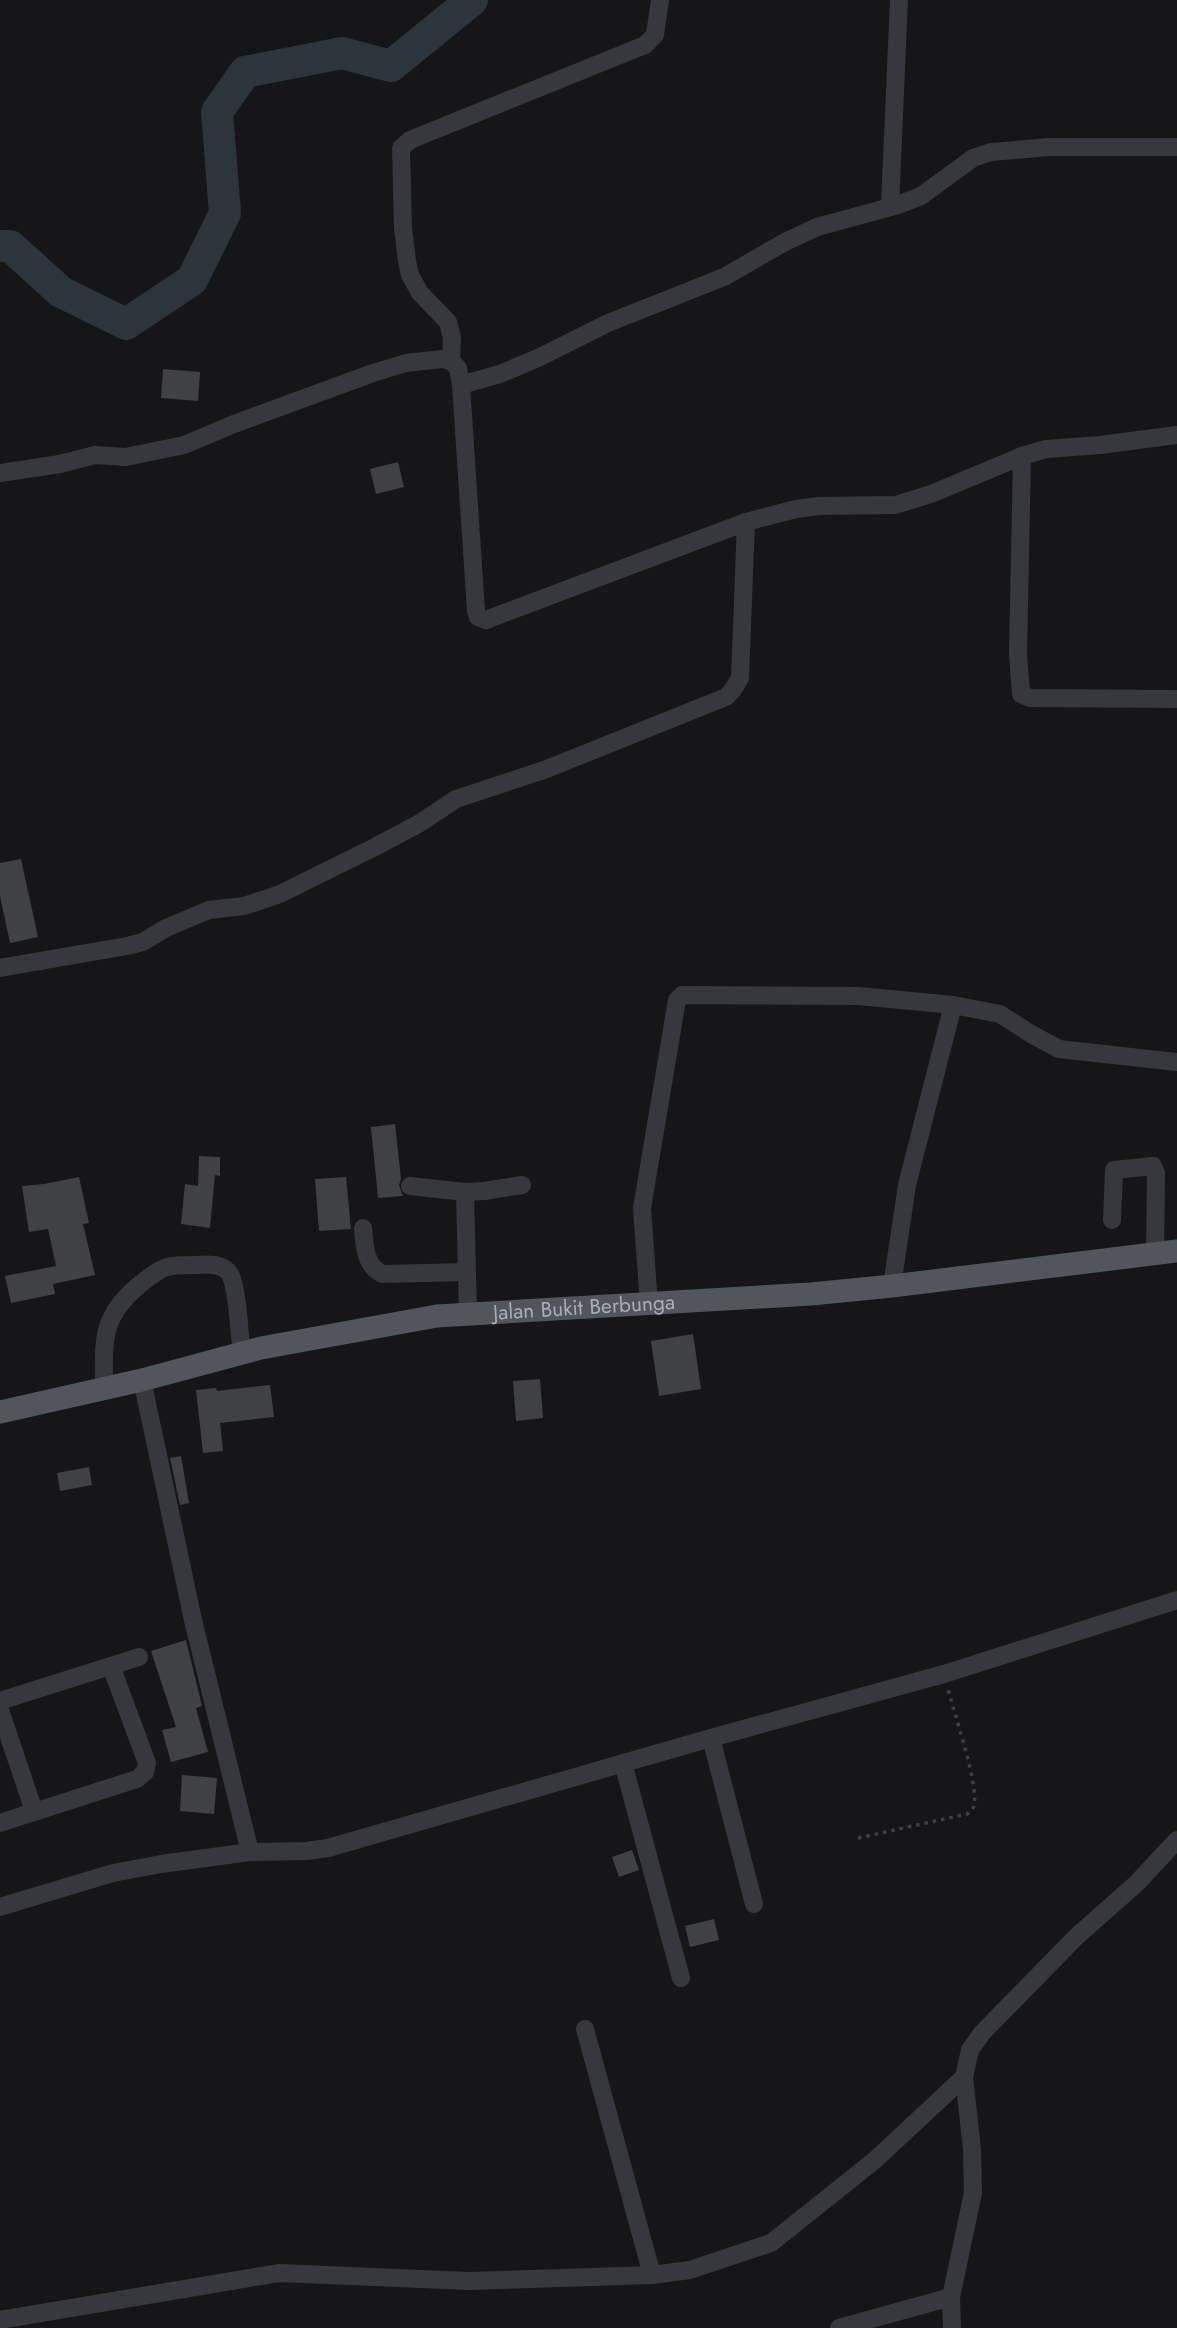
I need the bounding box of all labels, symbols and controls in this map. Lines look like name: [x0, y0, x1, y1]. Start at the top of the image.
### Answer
street label: Jalan Bukit Berbunga: [489, 1287, 676, 1328]

